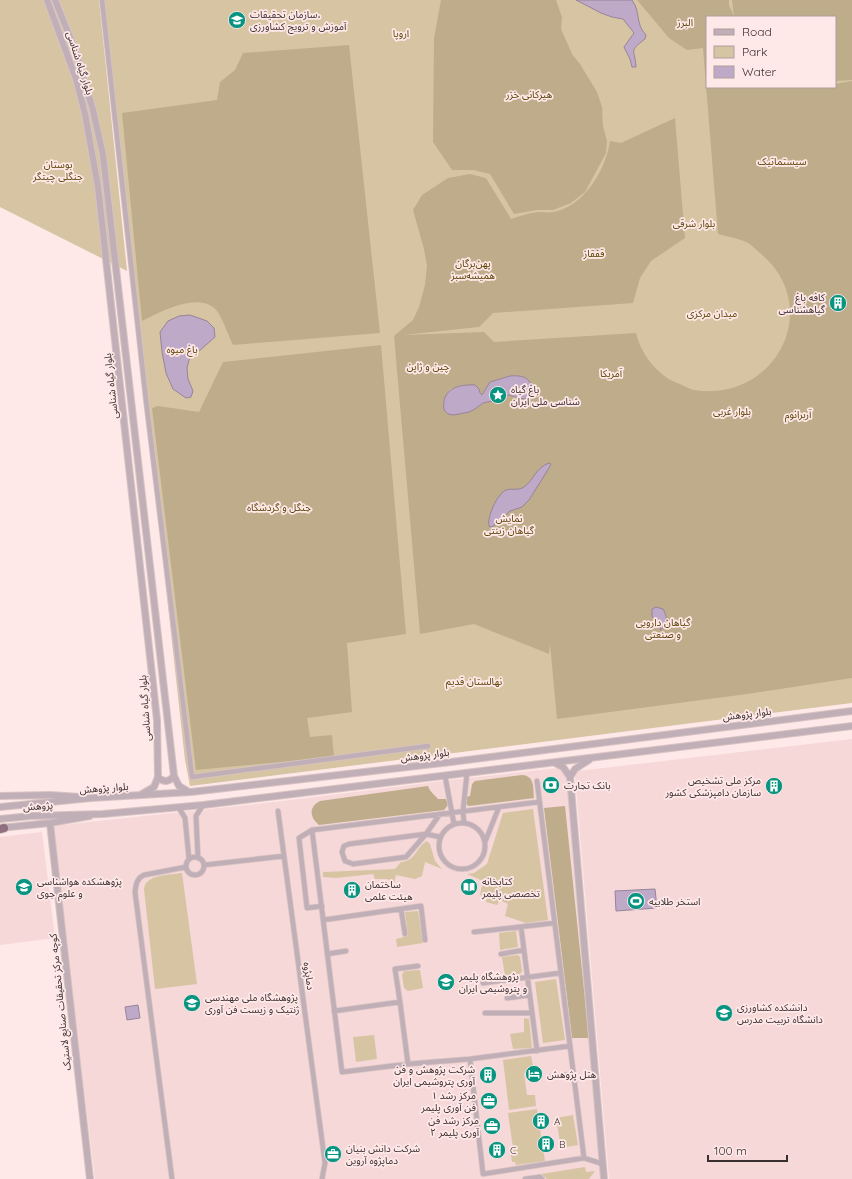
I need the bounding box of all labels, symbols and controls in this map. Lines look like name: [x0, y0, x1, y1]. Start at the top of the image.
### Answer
place label: سازمان تحقیقات، آموزش و ترویج کشاورزی: [250, 8, 347, 34]
school or university icon: سازمان تحقیقات، آموزش و ترویج کشاورزی: [227, 10, 247, 30]
park label: البرز: [676, 16, 693, 29]
legend: [706, 16, 836, 88]
text: Road: [742, 24, 772, 39]
park label: اروپا: [393, 27, 409, 40]
street label: بلوار گیاه شناسی: [64, 30, 96, 97]
text: Park: [742, 44, 767, 59]
text: Water: [742, 64, 777, 79]
park label: هیرکانی خزر: [505, 88, 552, 101]
park label: سیستماتیک: [758, 155, 807, 168]
park label: بوستان جنگلی چیتگر: [32, 158, 83, 183]
park label: بلوار شرقی: [673, 217, 716, 230]
park label: قفقاز: [583, 247, 605, 260]
park label: پهن‌برگان همیشه‌سبز: [450, 257, 495, 282]
place label: کافه باغ گیاهشناسی: [778, 291, 826, 316]
building icon: کافه باغ گیاهشناسی: [828, 293, 848, 313]
park label: میدان مرکزی: [687, 307, 737, 320]
park label: باغ میوه: [166, 343, 198, 357]
street label: بلوار گیاه شناسی: [101, 352, 121, 420]
park label: چین و ژاپن: [407, 360, 450, 373]
park label: آمریکا: [600, 367, 623, 380]
place label: باغ گیاه‌ شناسی ملی ایران: [511, 383, 580, 408]
place icon: باغ گیاه‌ شناسی ملی ایران: [488, 385, 508, 405]
park label: بلوار غربی: [713, 405, 751, 418]
park label: آربرانوم: [785, 408, 812, 423]
park label: جنگل و گردشگاه: [247, 501, 311, 514]
park label: نمایش گیاهان زینتی: [484, 512, 535, 537]
park label: گیاهان دارویی و صنعتی: [636, 616, 691, 641]
street label: بلوار گیاه شناسی: [136, 674, 154, 741]
park label: نهالستان قدیم: [446, 675, 503, 689]
street label: بلوار پژوهش: [722, 705, 772, 724]
street label: بلوار پژوهش: [400, 746, 450, 765]
place label: مرکز ملی تشخیص سازمان دامپزشکی کشور: [664, 774, 761, 799]
bank icon: بانک تجارت: [541, 775, 561, 795]
building icon: مرکز ملی تشخیص سازمان دامپزشکی کشور: [764, 776, 784, 796]
place label: بانک تجارت: [564, 779, 611, 792]
street label: بلوار پژوهش: [79, 780, 129, 796]
street label: پژوهش: [23, 798, 53, 814]
place label: پژوهشکده هواشناسی و علوم جوی: [37, 875, 122, 902]
place label: کتابخانه تخصصی پلیمر: [481, 875, 540, 900]
school or university icon: پژوهشکده هواشناسی و علوم جوی: [14, 877, 34, 897]
library icon: کتابخانه تخصصی پلیمر: [459, 877, 479, 897]
place label: ساختمان هیئت علمی: [365, 878, 413, 903]
building icon: ساختمان هیئت علمی: [342, 880, 362, 900]
sports icon: استخر طلاییه: [626, 891, 646, 911]
place label: استخر طلاییه: [649, 895, 700, 908]
street label: کوچه مرکز تحقیقات صنایع لاستیک: [46, 932, 75, 1071]
street label: دماپژوه: [301, 961, 317, 991]
place label: پژوهشگاه پلیمر و پتروشیمی ایران: [458, 970, 527, 995]
school or university icon: پژوهشگاه پلیمر و پتروشیمی ایران: [436, 972, 456, 992]
place label: پژوهشگاه ملی مهندسی ژنتیک و زیست فن آوری: [205, 991, 300, 1016]
school or university icon: پژوهشگاه ملی مهندسی ژنتیک و زیست فن آوری: [182, 993, 202, 1013]
place label: دانشکده کشاورزی دانشگاه تربیت مدرس: [737, 1001, 823, 1026]
school or university icon: دانشکده کشاورزی دانشگاه تربیت مدرس: [714, 1003, 734, 1023]
place label: شرکت پژوهش و فن آوری پتروشیمی ایران: [393, 1063, 476, 1088]
hotel icon: هتل پژوهش: [524, 1064, 544, 1084]
building icon: شرکت پژوهش و فن آوری پتروشیمی ایران: [478, 1065, 498, 1085]
place label: هتل پژوهش: [547, 1068, 597, 1081]
place label: ۱ مرکز رشد فن آوری پلیمر: [420, 1089, 477, 1114]
office icon: ۱ مرکز رشد فن آوری پلیمر: [479, 1091, 499, 1111]
building icon: A: [531, 1111, 551, 1131]
place label: مرکز رشد فن آوری پلیمر ۲: [428, 1114, 480, 1139]
place label: A: [554, 1115, 561, 1128]
office icon: مرکز رشد فن آوری پلیمر ۲: [482, 1116, 502, 1136]
building icon: B: [536, 1134, 556, 1154]
scale bar: [708, 1137, 787, 1163]
place label: B: [559, 1138, 566, 1151]
building icon: C: [487, 1140, 507, 1160]
place label: شرکت دانش بنیان دماپژوه آروین: [346, 1142, 420, 1167]
text: 100 m: [714, 1143, 747, 1158]
office icon: شرکت دانش بنیان دماپژوه آروین: [323, 1144, 343, 1164]
place label: C: [510, 1144, 517, 1157]

